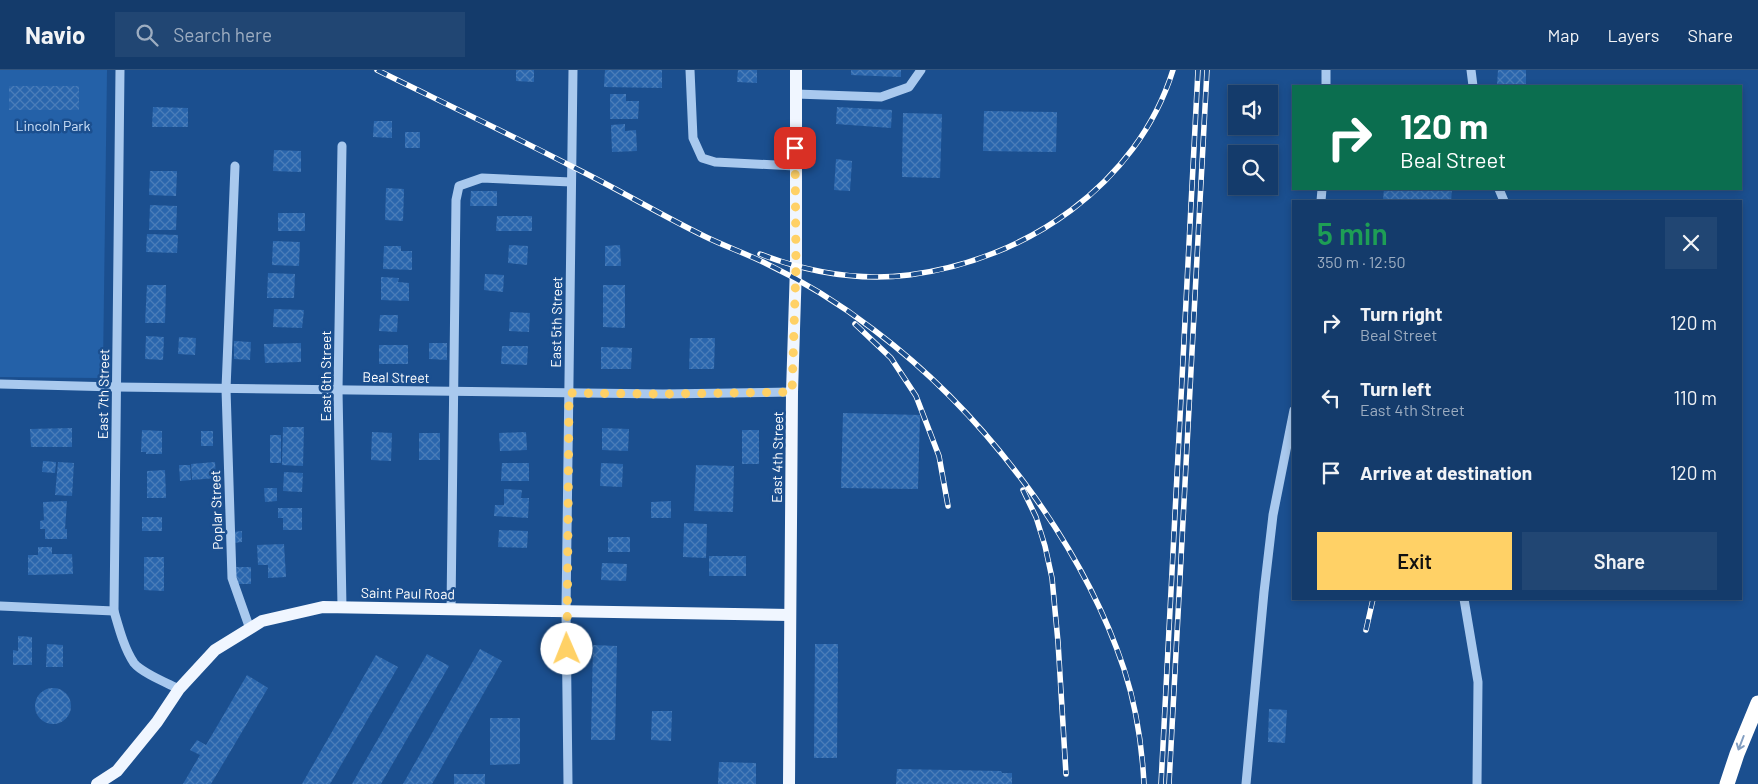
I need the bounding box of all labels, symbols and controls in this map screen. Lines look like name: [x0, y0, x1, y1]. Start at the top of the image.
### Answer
search box: [115, 12, 465, 57]
text: Navio: [25, 20, 85, 49]
icon: search: [133, 21, 161, 49]
text: Search here: [173, 23, 272, 46]
text: Map: [1547, 24, 1579, 46]
text: Layers: [1607, 24, 1660, 46]
text: Share: [1688, 24, 1733, 46]
map controls: [1228, 85, 1278, 195]
button: sound: [1228, 85, 1278, 135]
text: 120 m: [1400, 104, 1488, 146]
icon: right: [1317, 105, 1382, 170]
park label: Lincoln Park: [16, 117, 90, 134]
pin: [774, 127, 816, 169]
icon: arrive: [781, 134, 809, 162]
button: search: [1228, 145, 1278, 195]
text: Beal Street: [1400, 146, 1506, 172]
text: 5 min: [1317, 215, 1388, 251]
button: close: [1665, 217, 1717, 269]
text: 350 m · 12:50: [1317, 252, 1406, 271]
street label: East 5th Street: [547, 276, 565, 368]
text: Turn right: [1360, 302, 1442, 325]
icon: right: [1317, 309, 1345, 337]
text: 120 m: [1670, 311, 1717, 334]
text: Beal Street: [1360, 325, 1437, 344]
street label: East 6th Street: [317, 330, 334, 422]
street label: East 7th Street: [94, 349, 112, 439]
street label: Beal Street: [362, 368, 430, 386]
text: Turn left: [1360, 377, 1431, 400]
icon: left: [1317, 384, 1345, 412]
text: 110 m: [1673, 386, 1717, 409]
text: East 4th Street: [1360, 400, 1465, 419]
street label: East 4th Street: [768, 411, 786, 503]
icon: arrive: [1317, 459, 1345, 487]
text: Arrive at destination: [1360, 461, 1532, 484]
text: 120 m: [1670, 461, 1717, 484]
street label: Poplar Street: [206, 470, 226, 550]
button: Exit: [1317, 532, 1512, 590]
button: Share: [1522, 532, 1717, 590]
street label: Saint Paul Road: [361, 584, 455, 602]
position arrow: [540, 622, 592, 674]
one-way arrow: [1736, 735, 1745, 750]

